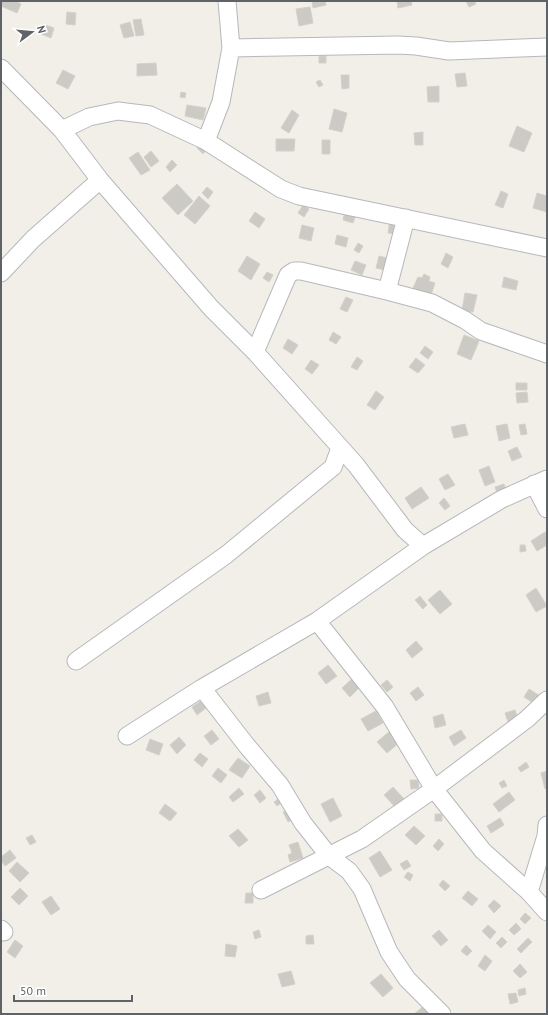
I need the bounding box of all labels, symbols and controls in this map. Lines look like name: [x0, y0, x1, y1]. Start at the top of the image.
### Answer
north arrow: [12, 12, 52, 52]
text: N: [34, 24, 49, 35]
scale bar: [14, 977, 132, 1003]
text: 50 m: [20, 983, 46, 998]

